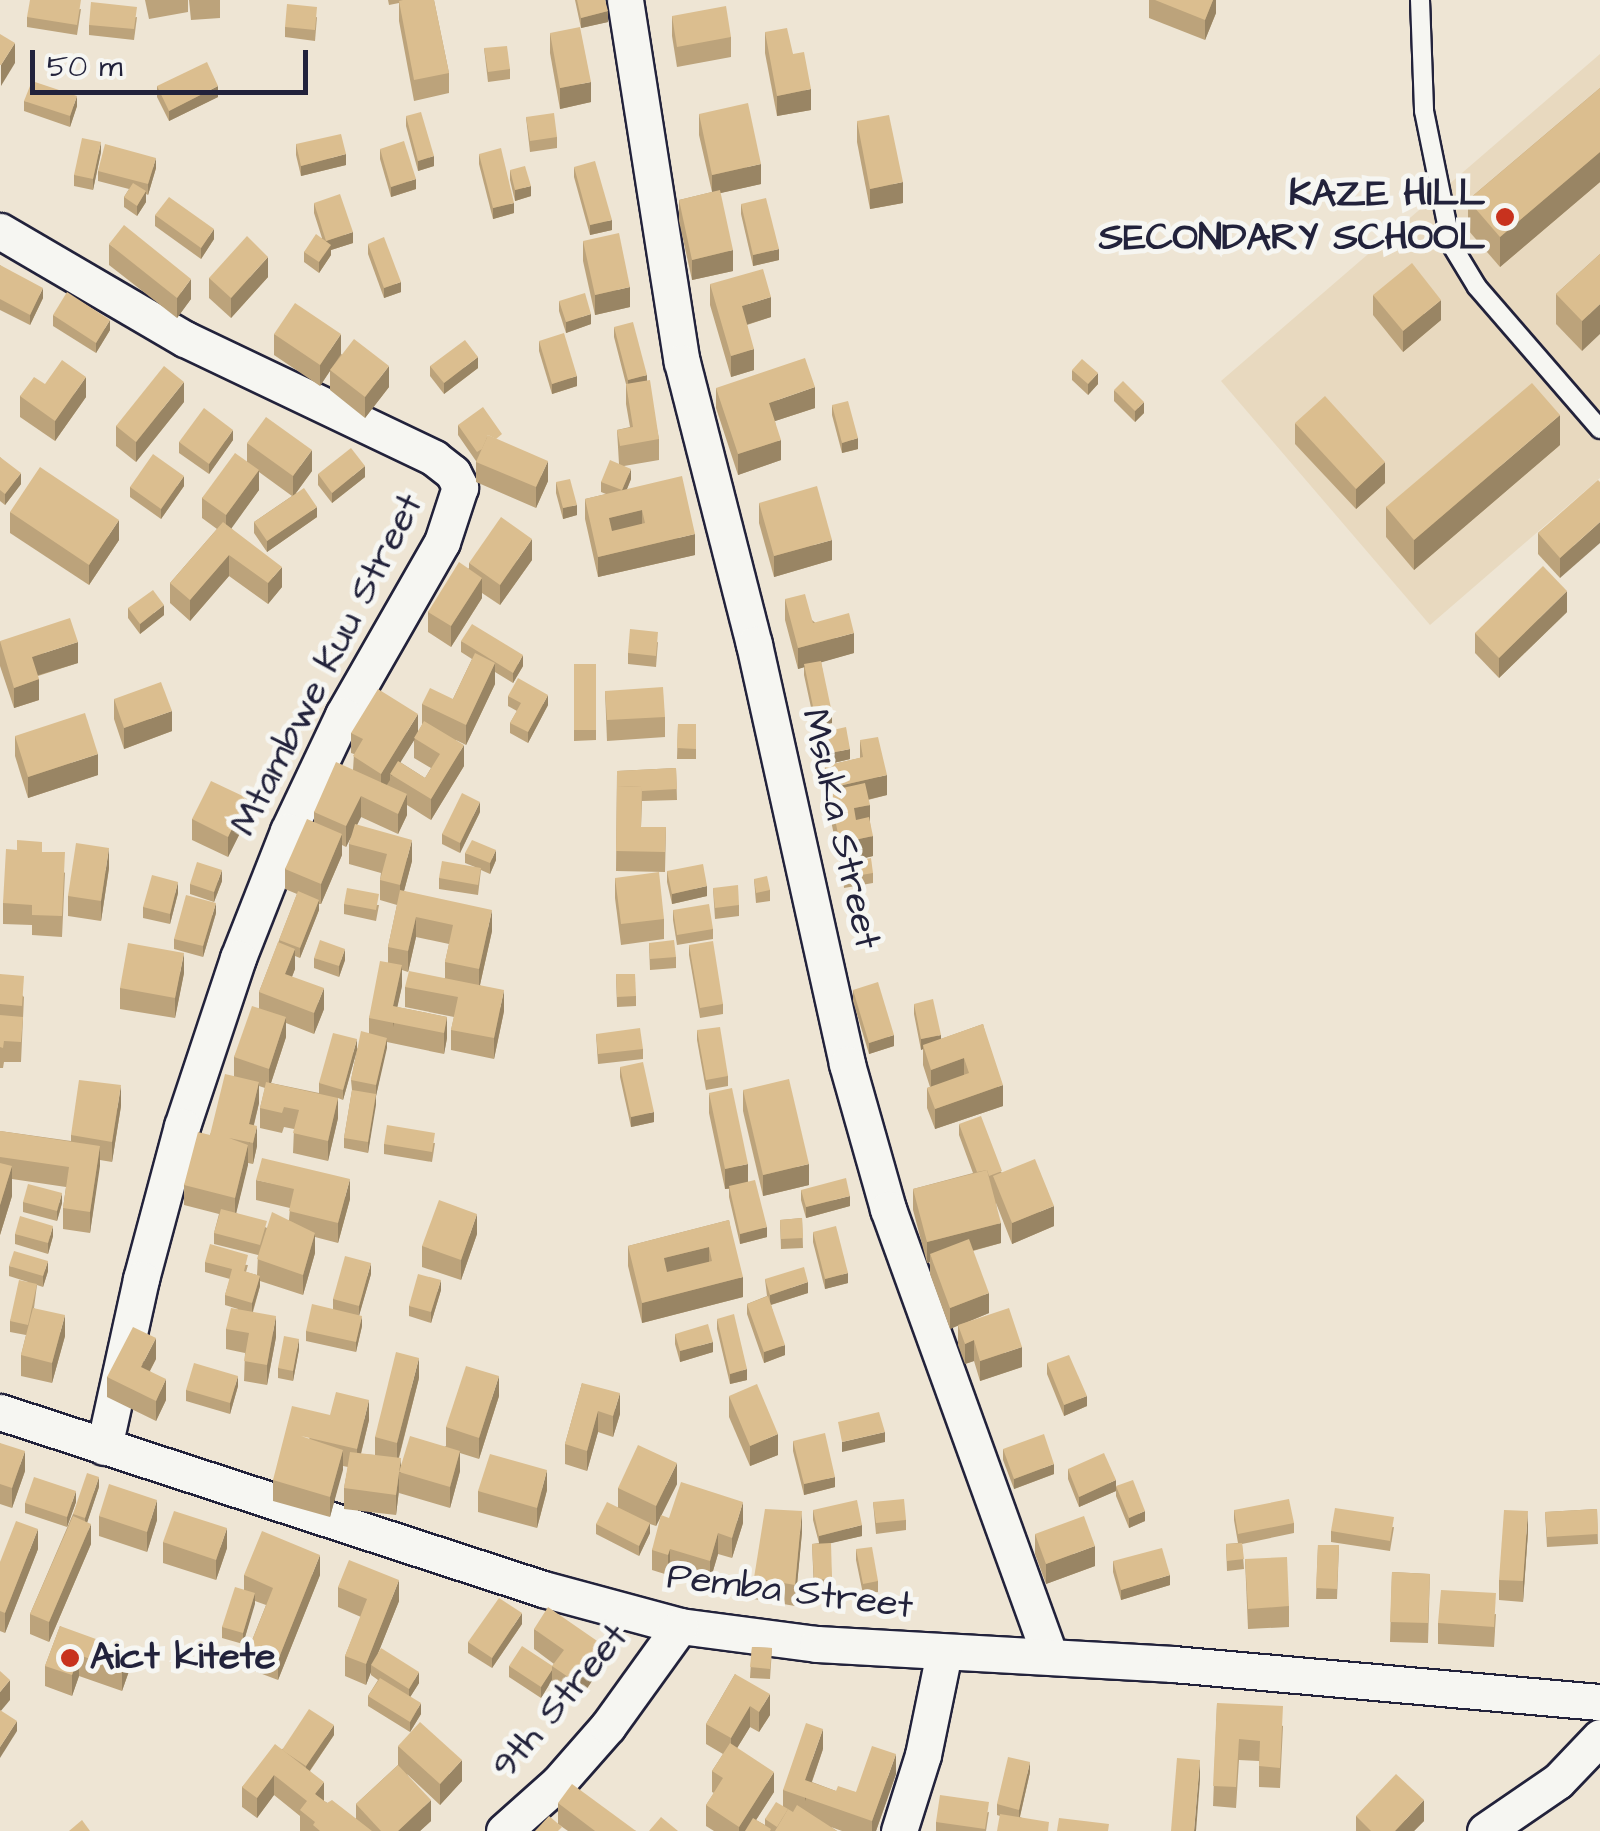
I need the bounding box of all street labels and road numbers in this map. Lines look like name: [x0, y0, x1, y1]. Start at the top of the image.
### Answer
street label: Mtambwe Kuu Street: [222, 486, 434, 844]
street label: Msuka Street: [790, 705, 890, 953]
street label: Pemba Street: [664, 1554, 916, 1630]
street label: 9th Street: [483, 1615, 639, 1789]

